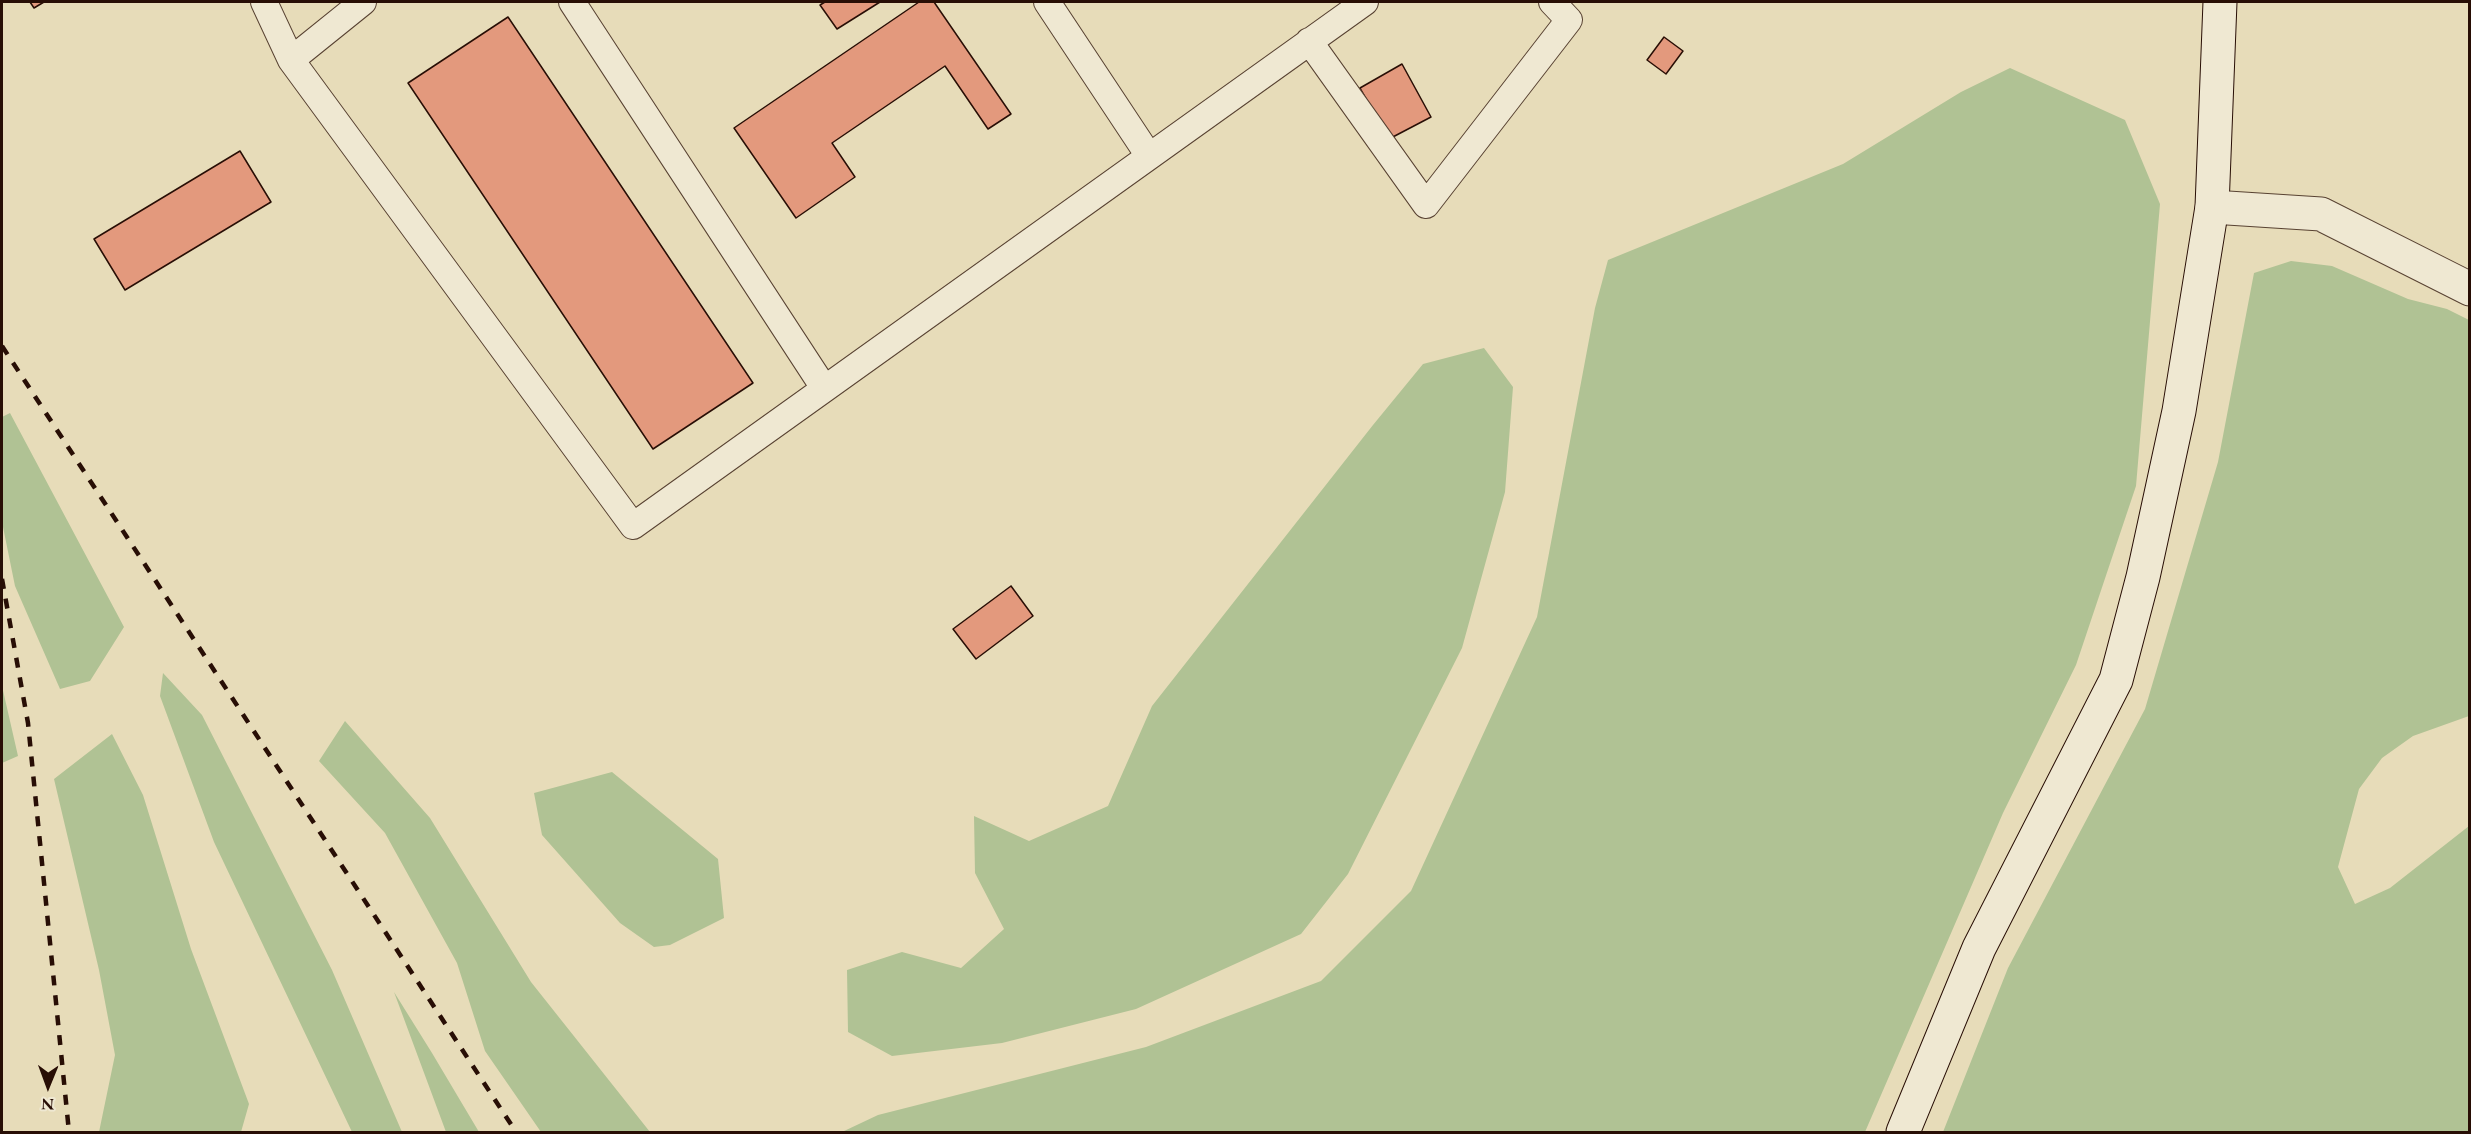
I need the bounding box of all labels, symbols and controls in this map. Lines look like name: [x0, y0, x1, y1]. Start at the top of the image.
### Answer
north arrow: [18, 1056, 78, 1116]
text: N: [41, 1094, 54, 1115]

